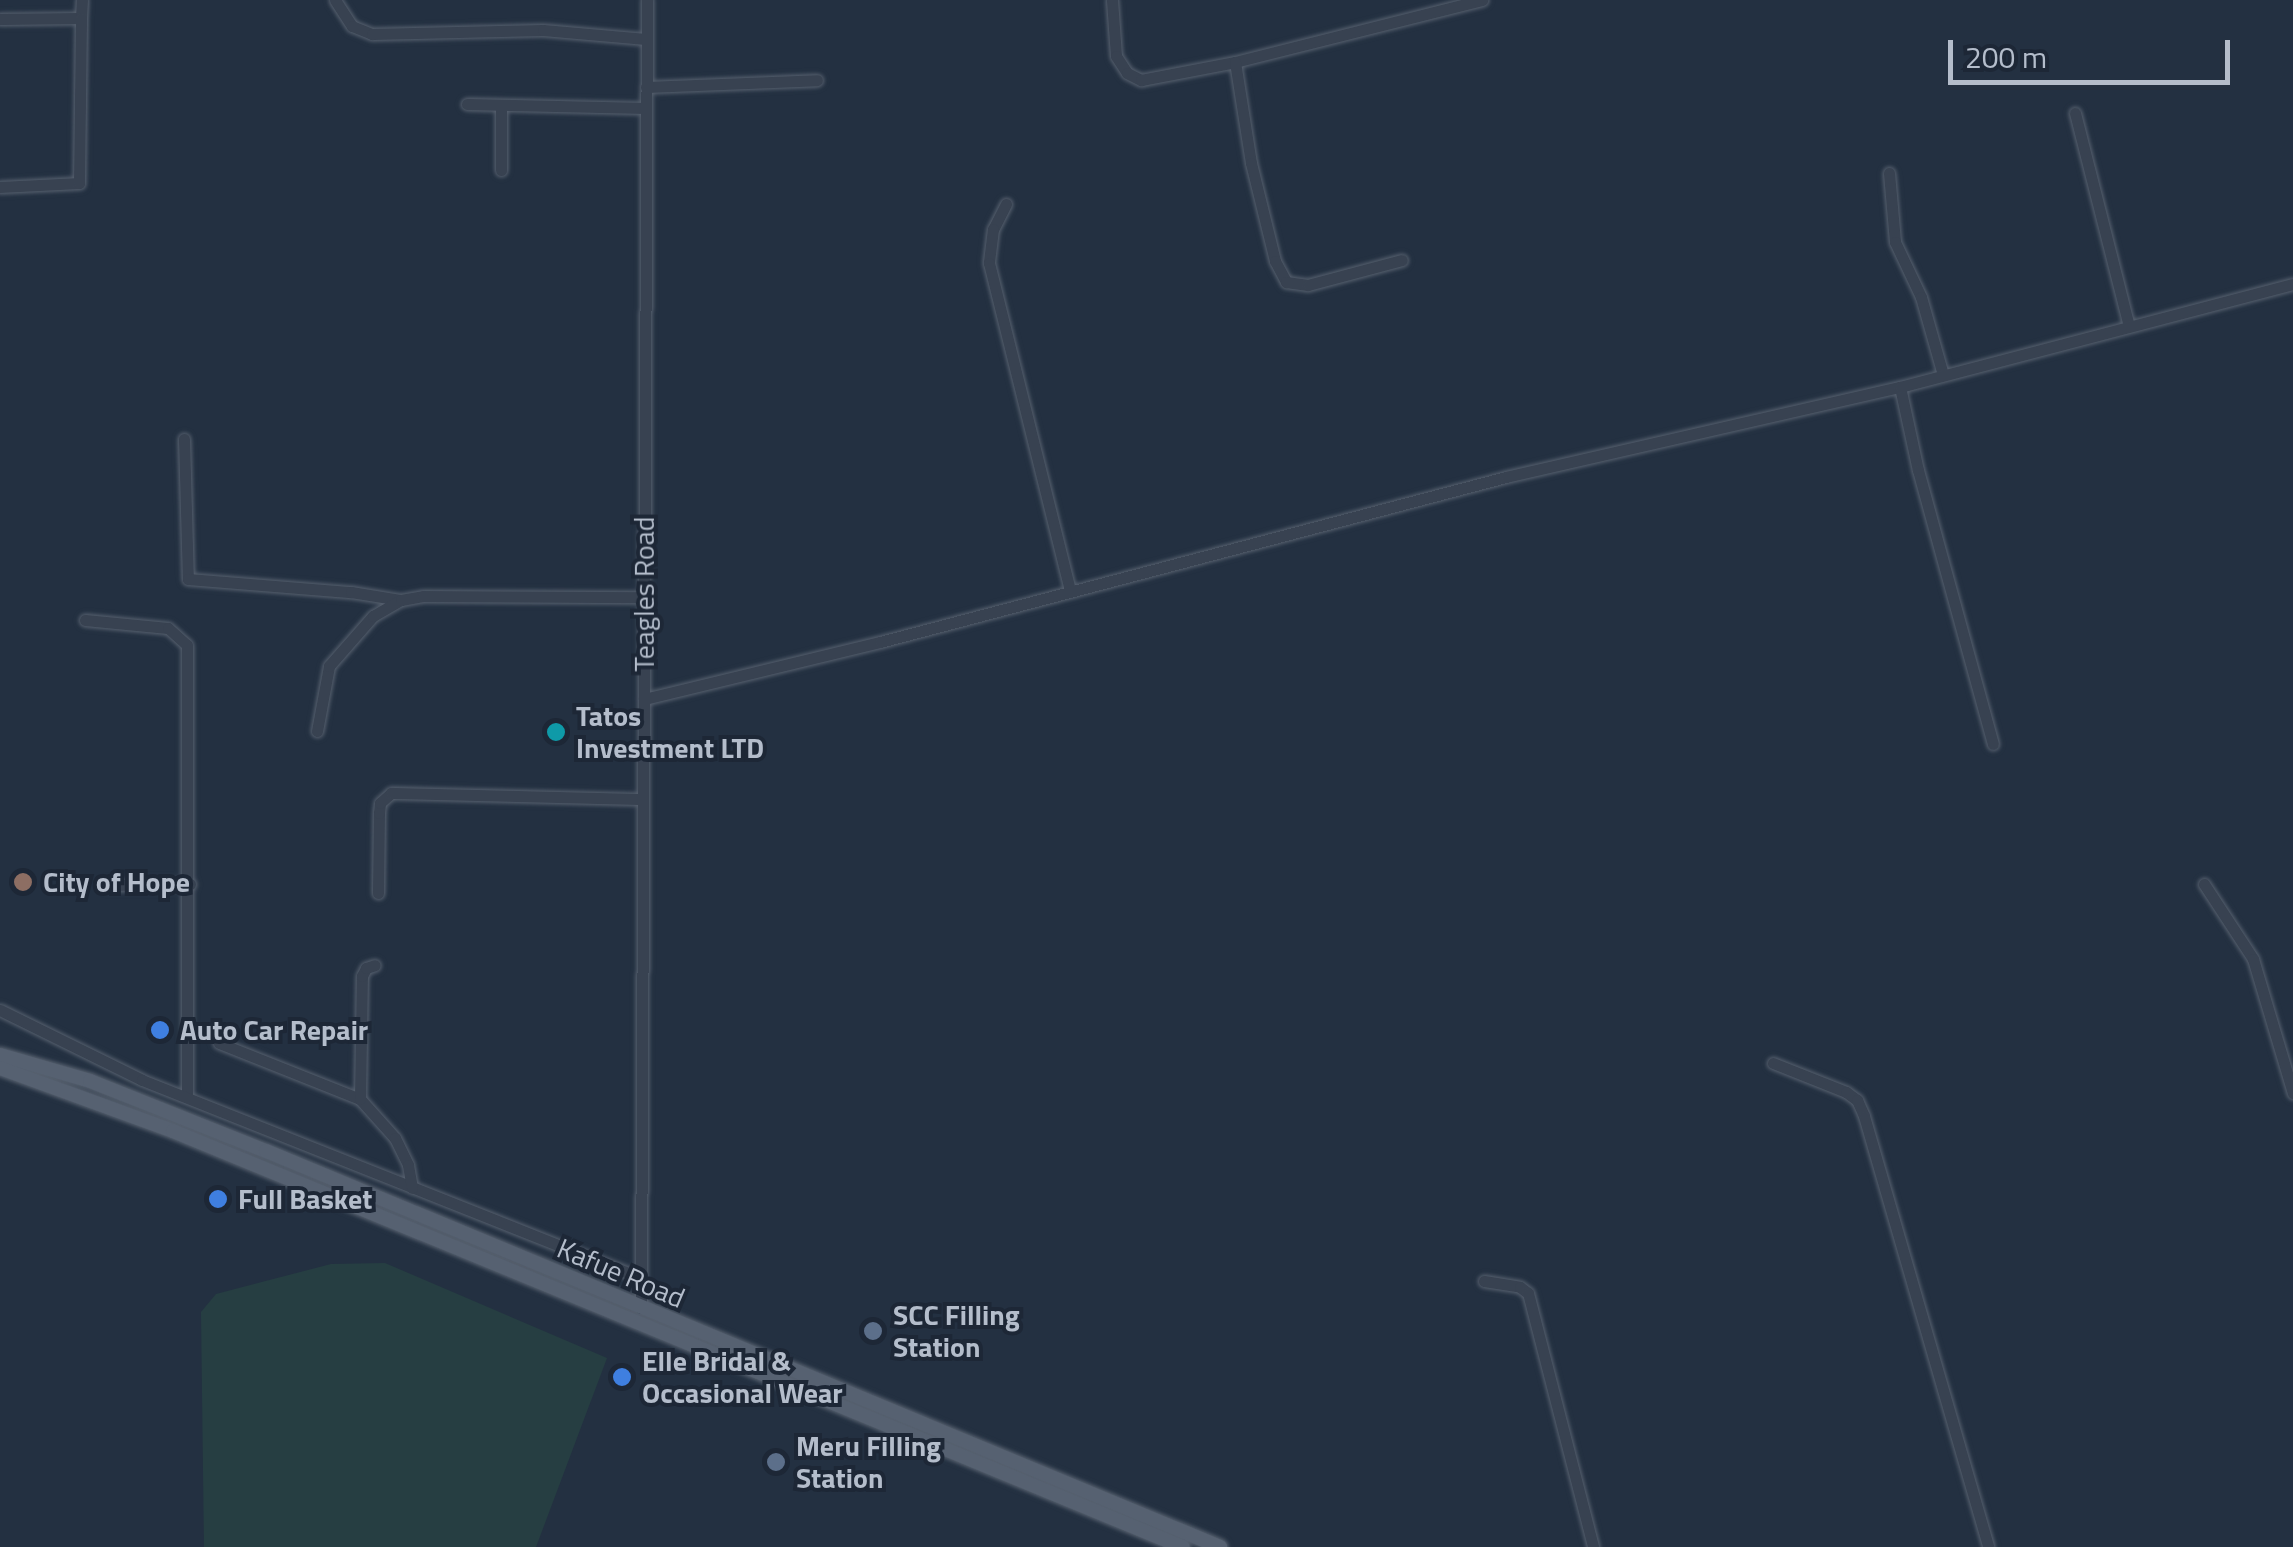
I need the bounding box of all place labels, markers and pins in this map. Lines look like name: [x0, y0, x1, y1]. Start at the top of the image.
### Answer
place label: Tatos Investment LTD: [576, 699, 764, 765]
marker: Tatos Investment LTD: [545, 721, 567, 743]
place label: City of Hope: [43, 865, 190, 899]
marker: City of Hope: [12, 871, 34, 893]
place label: Auto Car Repair: [180, 1013, 368, 1047]
marker: Auto Car Repair: [149, 1019, 171, 1041]
place label: Full Basket: [238, 1182, 372, 1216]
marker: Full Basket: [207, 1188, 229, 1210]
place label: SCC Filling Station: [893, 1298, 1020, 1364]
marker: SCC Filling Station: [862, 1320, 884, 1342]
place label: Elle Bridal & Occasional Wear: [642, 1344, 843, 1410]
marker: Elle Bridal & Occasional Wear: [611, 1366, 633, 1388]
place label: Meru Filling Station: [796, 1429, 941, 1495]
marker: Meru Filling Station: [765, 1451, 787, 1473]

